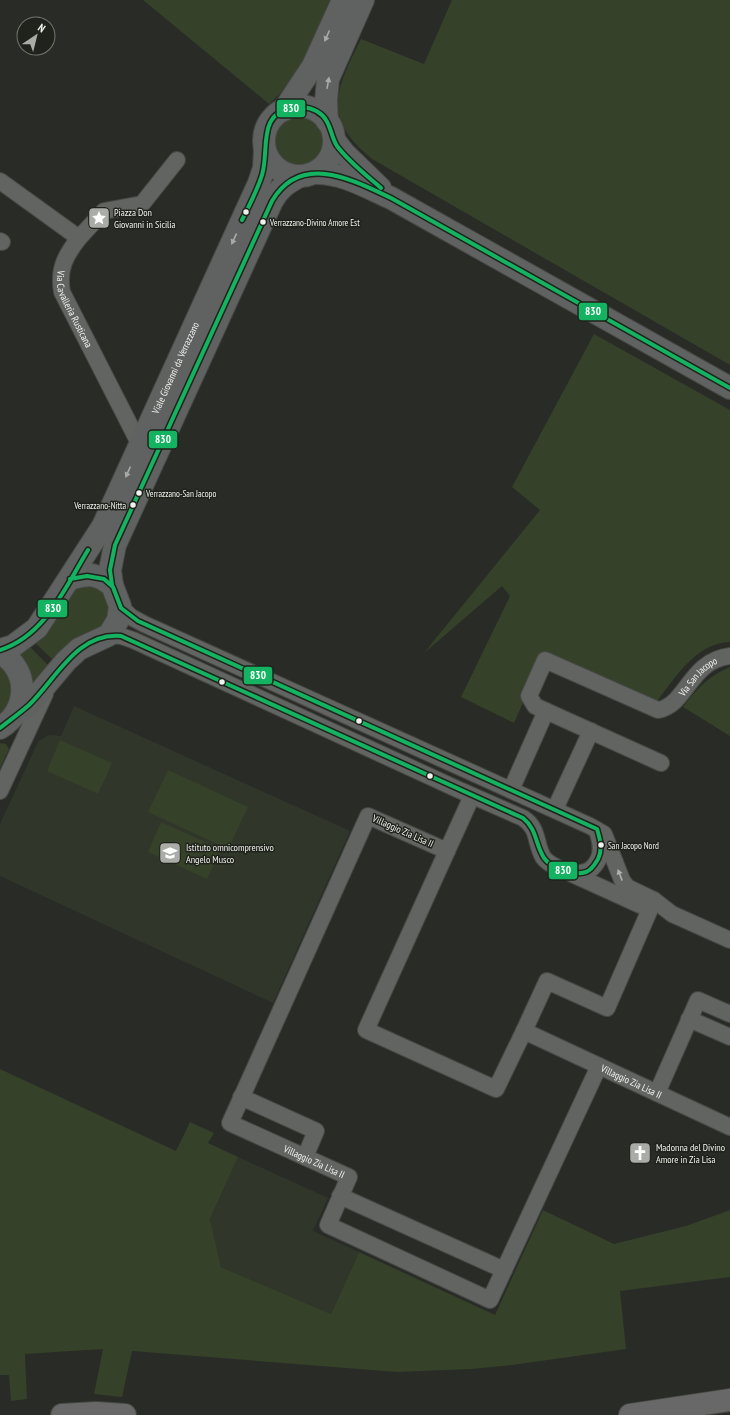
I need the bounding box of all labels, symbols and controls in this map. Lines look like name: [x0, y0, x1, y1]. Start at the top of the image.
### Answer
north arrow: [16, 16, 56, 56]
text: N: [35, 20, 48, 35]
one-way arrow: [324, 30, 330, 41]
one-way arrow: [325, 76, 331, 89]
line badge: 830: [276, 99, 306, 118]
text: 830: [283, 101, 299, 115]
place icon: Piazza Don Giovanni in Sicilia: [86, 205, 112, 231]
place label: Piazza Don Giovanni in Sicilia: [114, 206, 176, 231]
unlabelled marker: [241, 207, 251, 217]
marker: Verrazzano-Divino Amore Est: [258, 217, 268, 227]
place label: Verrazzano-Divino Amore Est: [269, 217, 360, 228]
one-way arrow: [231, 233, 237, 244]
street label: Via Cavalleria Rusticana: [54, 269, 96, 349]
line badge: 830: [578, 302, 608, 321]
text: 830: [585, 304, 601, 318]
street label: Viale Giovanni da Verrazzano: [148, 320, 202, 417]
line badge: 830: [148, 430, 178, 449]
text: 830: [155, 432, 171, 446]
one-way arrow: [125, 466, 131, 477]
marker: Verrazzano-San Jacopo: [134, 488, 144, 498]
place label: Verrazzano-San Jacopo: [145, 488, 216, 499]
place label: Verrazzano-Nitta: [73, 500, 126, 511]
marker: Verrazzano-Nitta: [128, 500, 138, 510]
line badge: 830: [37, 599, 68, 618]
text: 830: [45, 601, 61, 615]
street label: Via San Jacopo: [675, 654, 719, 699]
line badge: 830: [243, 666, 273, 685]
text: 830: [250, 668, 266, 682]
unlabelled marker: [217, 677, 227, 687]
unlabelled marker: [354, 716, 364, 726]
unlabelled marker: [425, 771, 435, 781]
street label: Villaggio Zia Lisa II: [369, 811, 436, 850]
school or university icon: Istituto omnicomprensivo Angelo Musco: [157, 840, 183, 866]
marker: San Jacopo Nord: [596, 840, 606, 850]
place label: San Jacopo Nord: [608, 840, 659, 851]
place label: Istituto omnicomprensivo Angelo Musco: [186, 841, 274, 866]
line badge: 830: [548, 861, 578, 880]
text: 830: [555, 863, 571, 877]
one-way arrow: [617, 869, 624, 881]
street label: Villaggio Zia Lisa II: [598, 1061, 664, 1101]
church icon: Madonna del Divino Amore in Zia Lisa: [627, 1140, 653, 1166]
street label: Villaggio Zia Lisa II: [281, 1141, 347, 1181]
place label: Madonna del Divino Amore in Zia Lisa: [656, 1141, 725, 1166]

